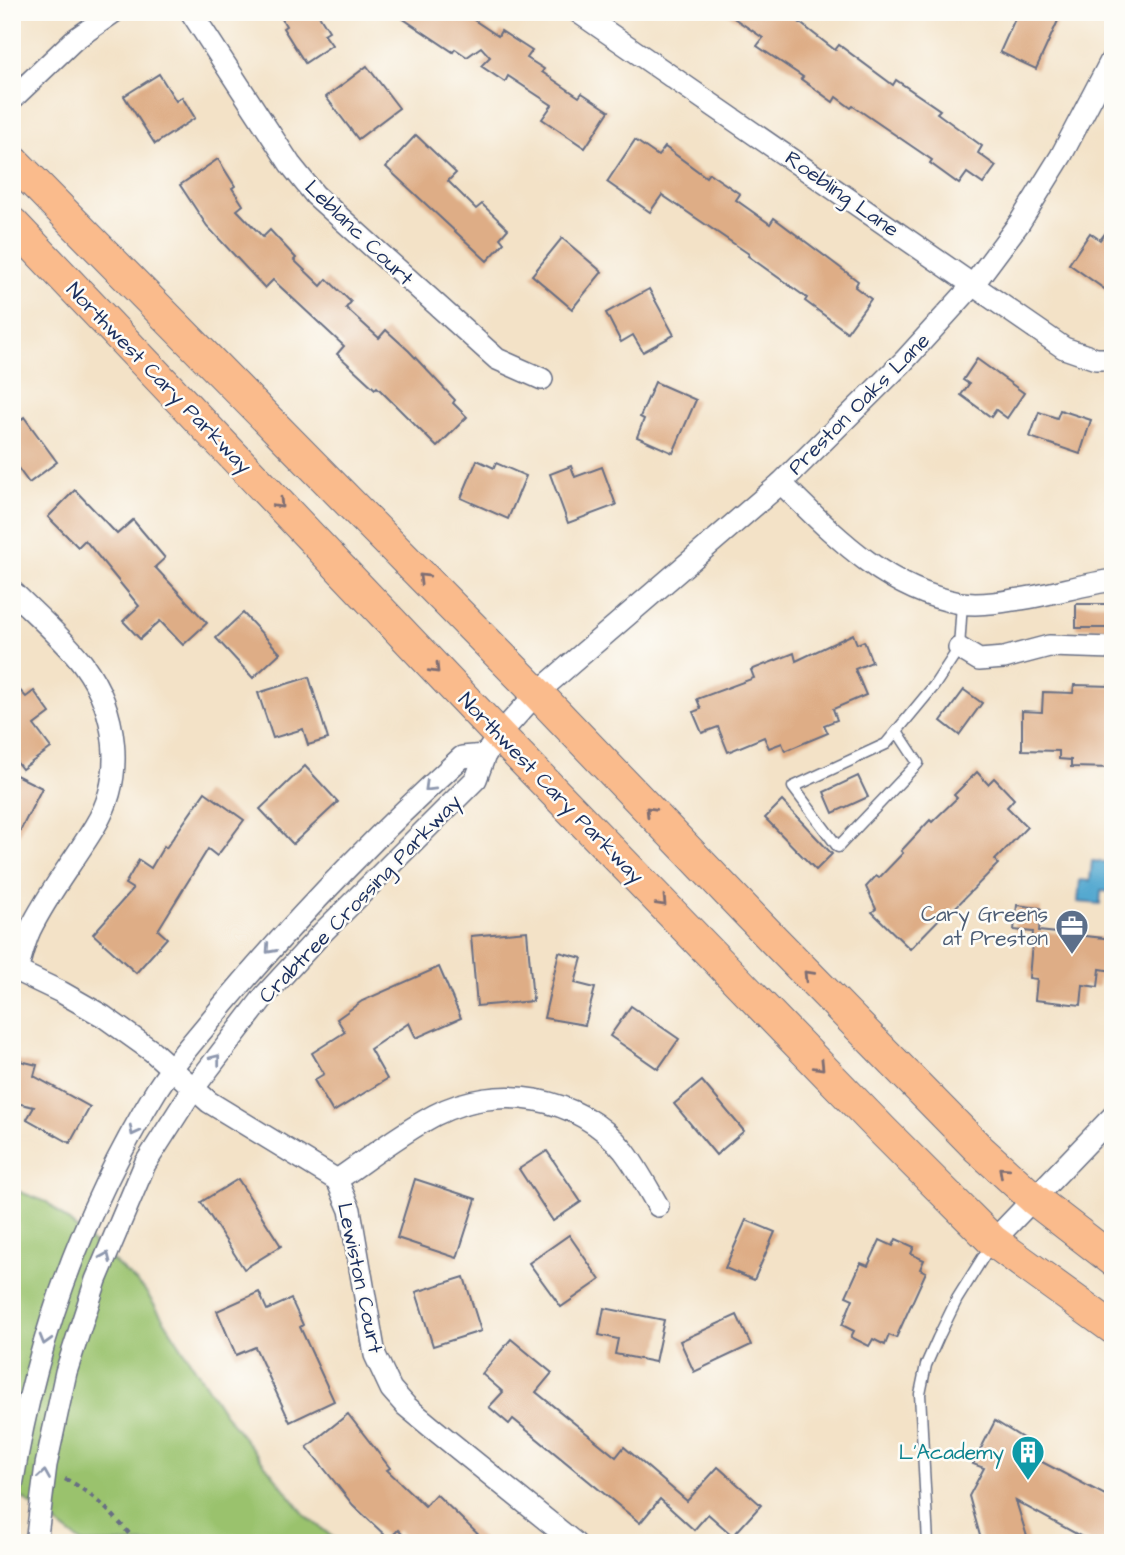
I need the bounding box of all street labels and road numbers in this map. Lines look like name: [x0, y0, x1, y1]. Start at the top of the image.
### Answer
street label: Roebling Lane: [778, 144, 905, 246]
street label: Leblanc Court: [298, 173, 420, 293]
street label: Northwest Cary Parkway: [58, 276, 259, 482]
street label: Preston Oaks Lane: [782, 327, 936, 481]
street label: Northwest Cary Parkway: [450, 686, 651, 892]
street label: Crabtree Crossing Parkway: [252, 788, 470, 1011]
street label: Lewiston Court: [330, 1200, 390, 1356]

